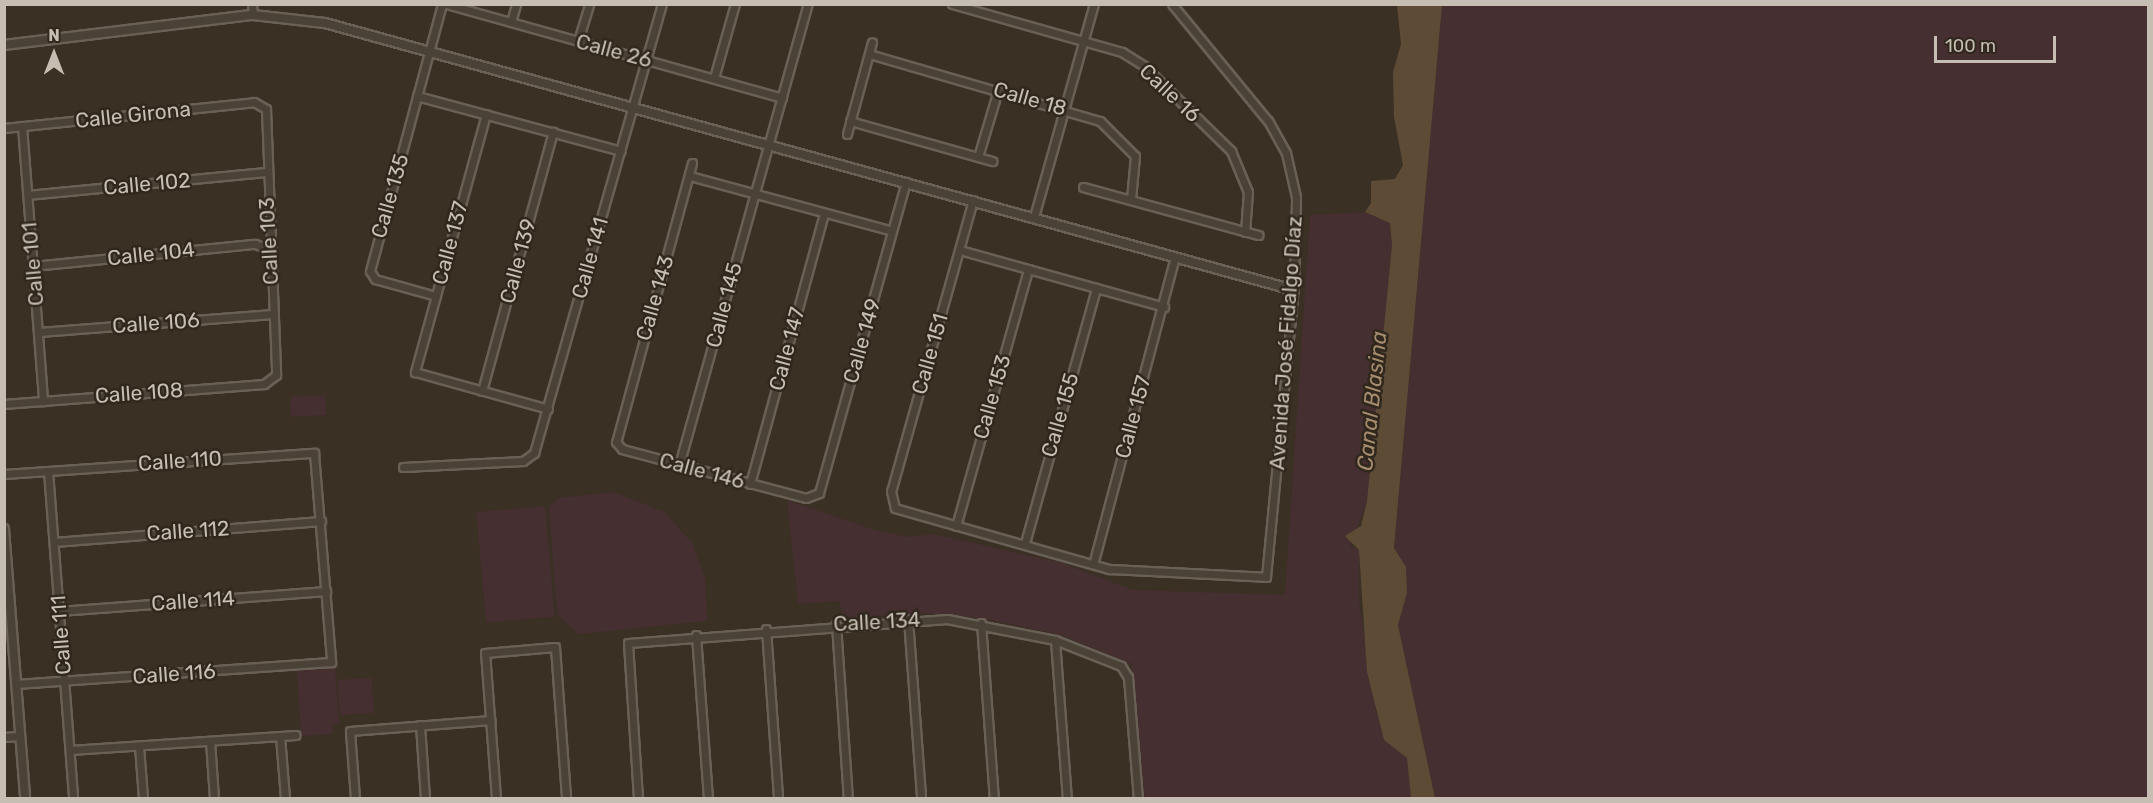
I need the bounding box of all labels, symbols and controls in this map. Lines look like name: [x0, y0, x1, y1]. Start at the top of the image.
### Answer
north arrow: [24, 24, 84, 84]
scale bar: [1937, 24, 2058, 62]
text: N: [48, 26, 60, 45]
street label: Calle 26: [573, 29, 655, 73]
text: 100 m: [1945, 35, 1996, 57]
street label: Calle 16: [1134, 58, 1206, 128]
street label: Calle 18: [990, 77, 1070, 121]
street label: Calle Girona: [74, 96, 192, 134]
street label: Calle 135: [366, 151, 414, 241]
street label: Calle 102: [102, 168, 192, 200]
street label: Calle 103: [254, 197, 284, 285]
street label: Calle 137: [427, 199, 473, 287]
street label: Calle 141: [566, 214, 614, 302]
street label: Avenida José Fidalgo Díaz: [1265, 215, 1307, 471]
street label: Calle 139: [495, 216, 541, 306]
street label: Calle 101: [17, 221, 49, 307]
street label: Calle 104: [106, 237, 196, 271]
street label: Calle 143: [631, 253, 679, 343]
street label: Calle 145: [701, 260, 747, 350]
street label: Calle 149: [838, 296, 886, 386]
street label: Calle 147: [764, 305, 810, 393]
street label: Calle 106: [111, 307, 201, 339]
street label: Calle 151: [906, 311, 954, 397]
water label: Canal Blasina: [1352, 330, 1392, 472]
street label: Calle 153: [968, 352, 1016, 442]
street label: Calle 155: [1036, 370, 1084, 460]
street label: Calle 157: [1110, 373, 1156, 461]
street label: Calle 108: [94, 377, 184, 409]
street label: Calle 110: [137, 446, 223, 476]
street label: Calle 146: [657, 448, 747, 494]
street label: Calle 112: [146, 516, 230, 546]
street label: Calle 114: [150, 586, 236, 616]
street label: Calle 111: [46, 594, 76, 676]
street label: Calle 134: [833, 607, 921, 637]
street label: Calle 116: [132, 659, 216, 689]

